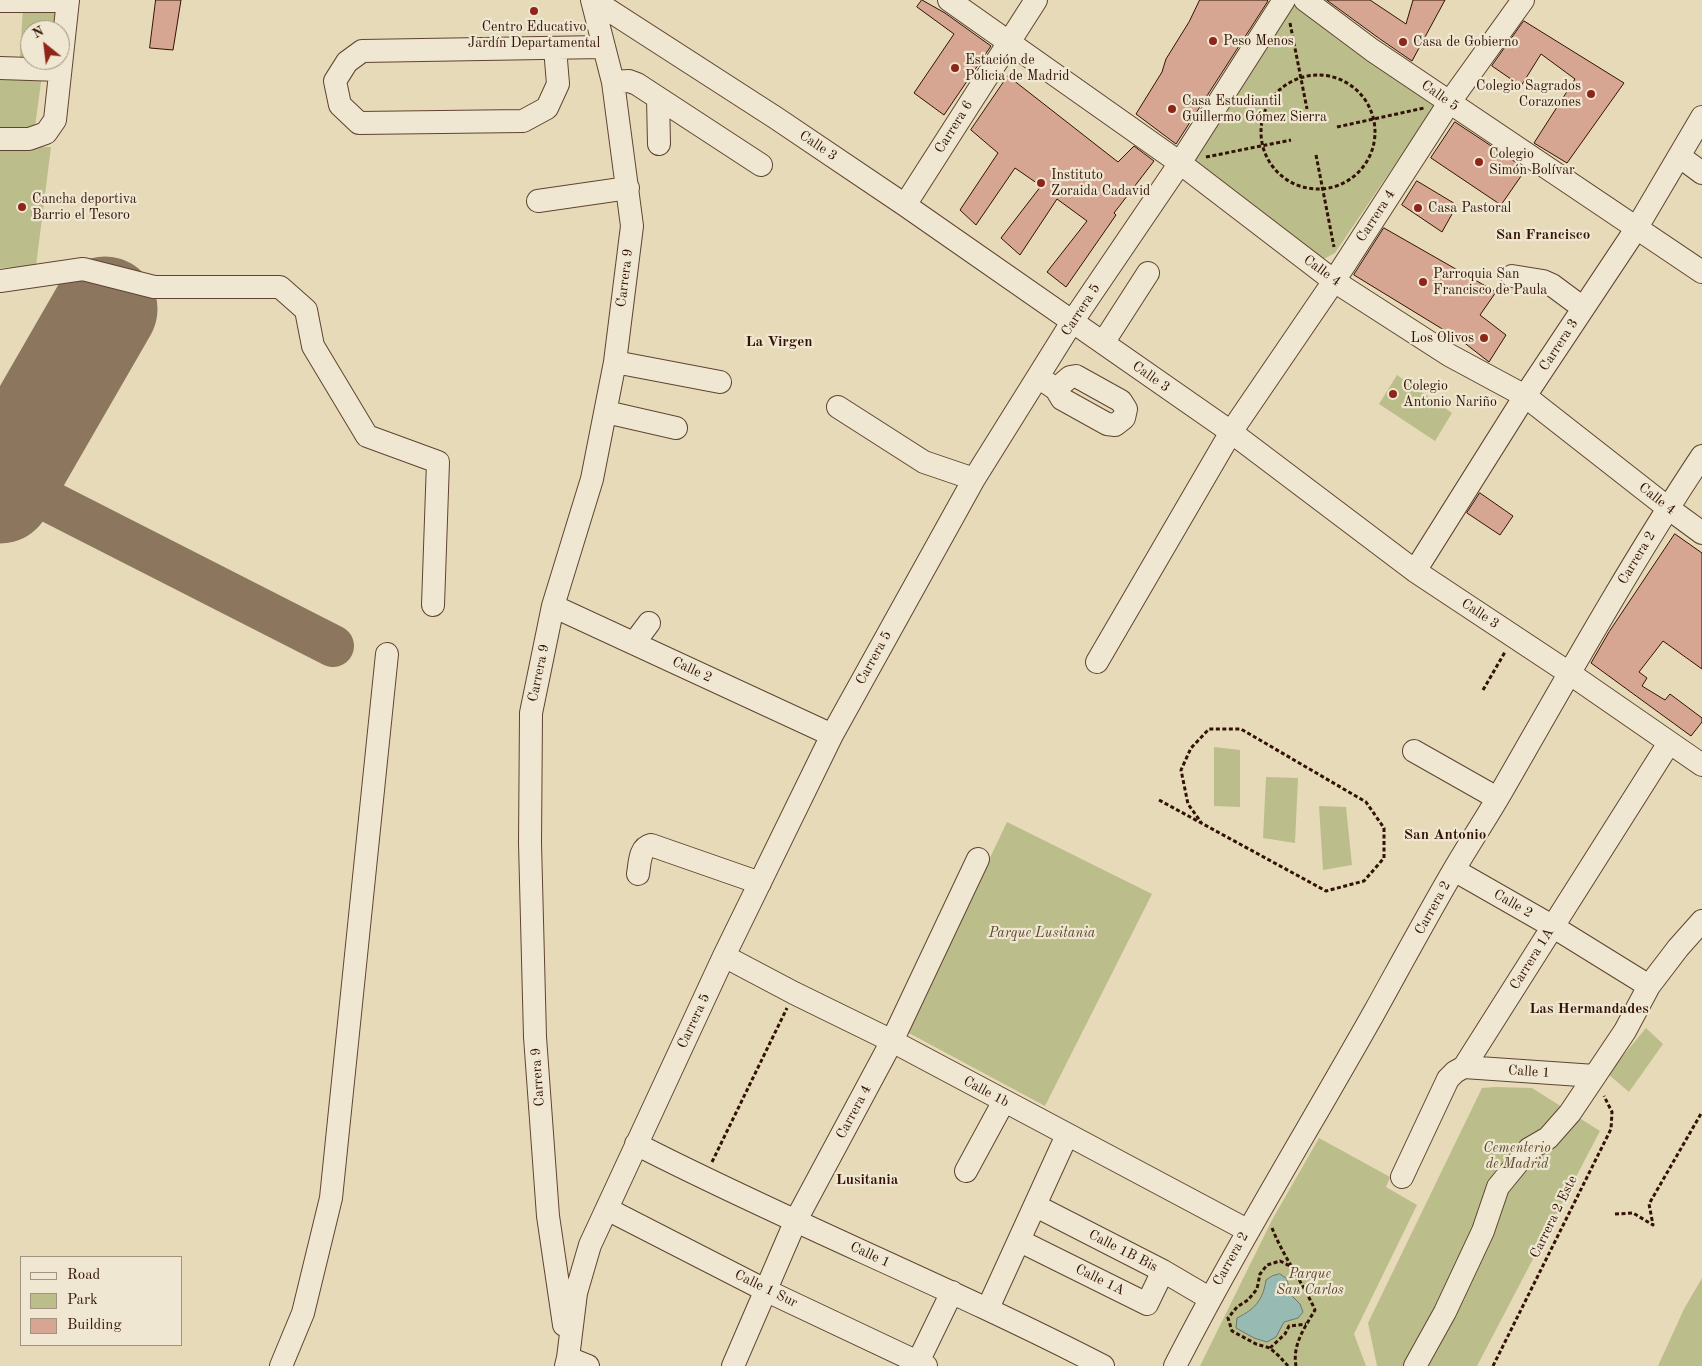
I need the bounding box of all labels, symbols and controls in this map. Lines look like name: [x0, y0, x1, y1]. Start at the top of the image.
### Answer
marker: Centro Educativo Jardín Departamental: [528, 5, 540, 17]
place label: Centro Educativo Jardín Departamental: [468, 19, 600, 52]
north arrow: [20, 20, 70, 70]
text: N: [30, 24, 46, 41]
place label: Peso Menos: [1223, 33, 1294, 49]
place label: Casa de Gobierno: [1413, 34, 1519, 50]
marker: Peso Menos: [1207, 35, 1219, 47]
marker: Casa de Gobierno: [1397, 36, 1409, 48]
place label: Estación de Policia de Madrid: [965, 52, 1069, 84]
marker: Estación de Policia de Madrid: [949, 62, 961, 74]
street label: Calle 5: [1418, 77, 1462, 115]
place label: Colegio Sagrados Corazones: [1476, 78, 1581, 110]
marker: Colegio Sagrados Corazones: [1585, 88, 1597, 100]
place label: Casa Estudiantil Guillermo Gómez Sierra: [1182, 93, 1327, 125]
street label: Carrera 6: [931, 98, 977, 156]
marker: Casa Estudiantil Guillermo Gómez Sierra: [1166, 103, 1178, 115]
street label: Calle 3: [796, 127, 840, 165]
place label: Colegio Simón Bolívar: [1489, 146, 1575, 178]
marker: Colegio Simón Bolívar: [1473, 156, 1485, 168]
place label: Instituto Zoraida Cadavid: [1051, 167, 1150, 200]
marker: Instituto Zoraida Cadavid: [1035, 177, 1047, 189]
street label: Carrera 4: [1353, 187, 1399, 245]
place label: Cancha deportiva Barrio el Tesoro: [32, 191, 137, 223]
place label: Casa Pastoral: [1428, 200, 1511, 216]
marker: Cancha deportiva Barrio el Tesoro: [16, 201, 28, 213]
marker: Casa Pastoral: [1412, 202, 1424, 214]
district label: San Francisco: [1496, 226, 1590, 244]
street label: Carrera 9: [613, 248, 637, 308]
street label: Calle 4: [1300, 252, 1344, 290]
place label: Parroquia San Francisco de Paula: [1433, 266, 1547, 298]
marker: Parroquia San Francisco de Paula: [1417, 276, 1429, 288]
street label: Carrera 5: [1058, 281, 1104, 339]
street label: Carrera 3: [1536, 316, 1582, 374]
place label: Los Olivos: [1411, 330, 1474, 346]
marker: Los Olivos: [1478, 332, 1490, 344]
district label: La Virgen: [745, 333, 813, 351]
street label: Calle 3: [1129, 358, 1173, 396]
place label: Colegio Antonio Nariño: [1403, 378, 1497, 411]
marker: Colegio Antonio Nariño: [1387, 388, 1399, 400]
street label: Calle 4: [1635, 479, 1679, 519]
street label: Carrera 2: [1615, 528, 1659, 588]
street label: Calle 3: [1458, 595, 1502, 633]
street label: Carrera 5: [852, 628, 896, 688]
street label: Carrera 9: [525, 642, 553, 704]
street label: Calle 2: [669, 653, 715, 687]
district label: San Antonio: [1404, 826, 1486, 844]
street label: Carrera 2: [1411, 878, 1455, 938]
street label: Calle 2: [1490, 886, 1536, 922]
park label: Parque Lusitania: [989, 925, 1095, 941]
street label: Carrera 1A: [1506, 925, 1558, 993]
street label: Carrera 5: [674, 991, 714, 1051]
district label: Las Hermandades: [1529, 1000, 1649, 1018]
street label: Carrera 9: [528, 1047, 548, 1107]
street label: Calle 1: [1507, 1062, 1551, 1082]
street label: Calle 1b: [960, 1073, 1012, 1111]
street label: Carrera 4: [833, 1082, 875, 1142]
park label: Cementerio de Madrid: [1483, 1140, 1551, 1172]
district label: Lusitania: [836, 1171, 898, 1189]
street label: Carrera 2 Este: [1527, 1173, 1581, 1261]
street label: Calle 1B Bis: [1086, 1226, 1160, 1276]
street label: Carrera 2: [1209, 1229, 1253, 1289]
street label: Calle 1: [847, 1238, 893, 1272]
legend: [20, 1256, 182, 1346]
street label: Calle 1A: [1072, 1261, 1128, 1299]
park label: Parque San Carlos: [1276, 1266, 1344, 1298]
street label: Calle 1 Sur: [732, 1267, 800, 1311]
text: Road: [67, 1268, 100, 1283]
text: Park: [67, 1293, 98, 1308]
text: Building: [67, 1318, 122, 1333]

